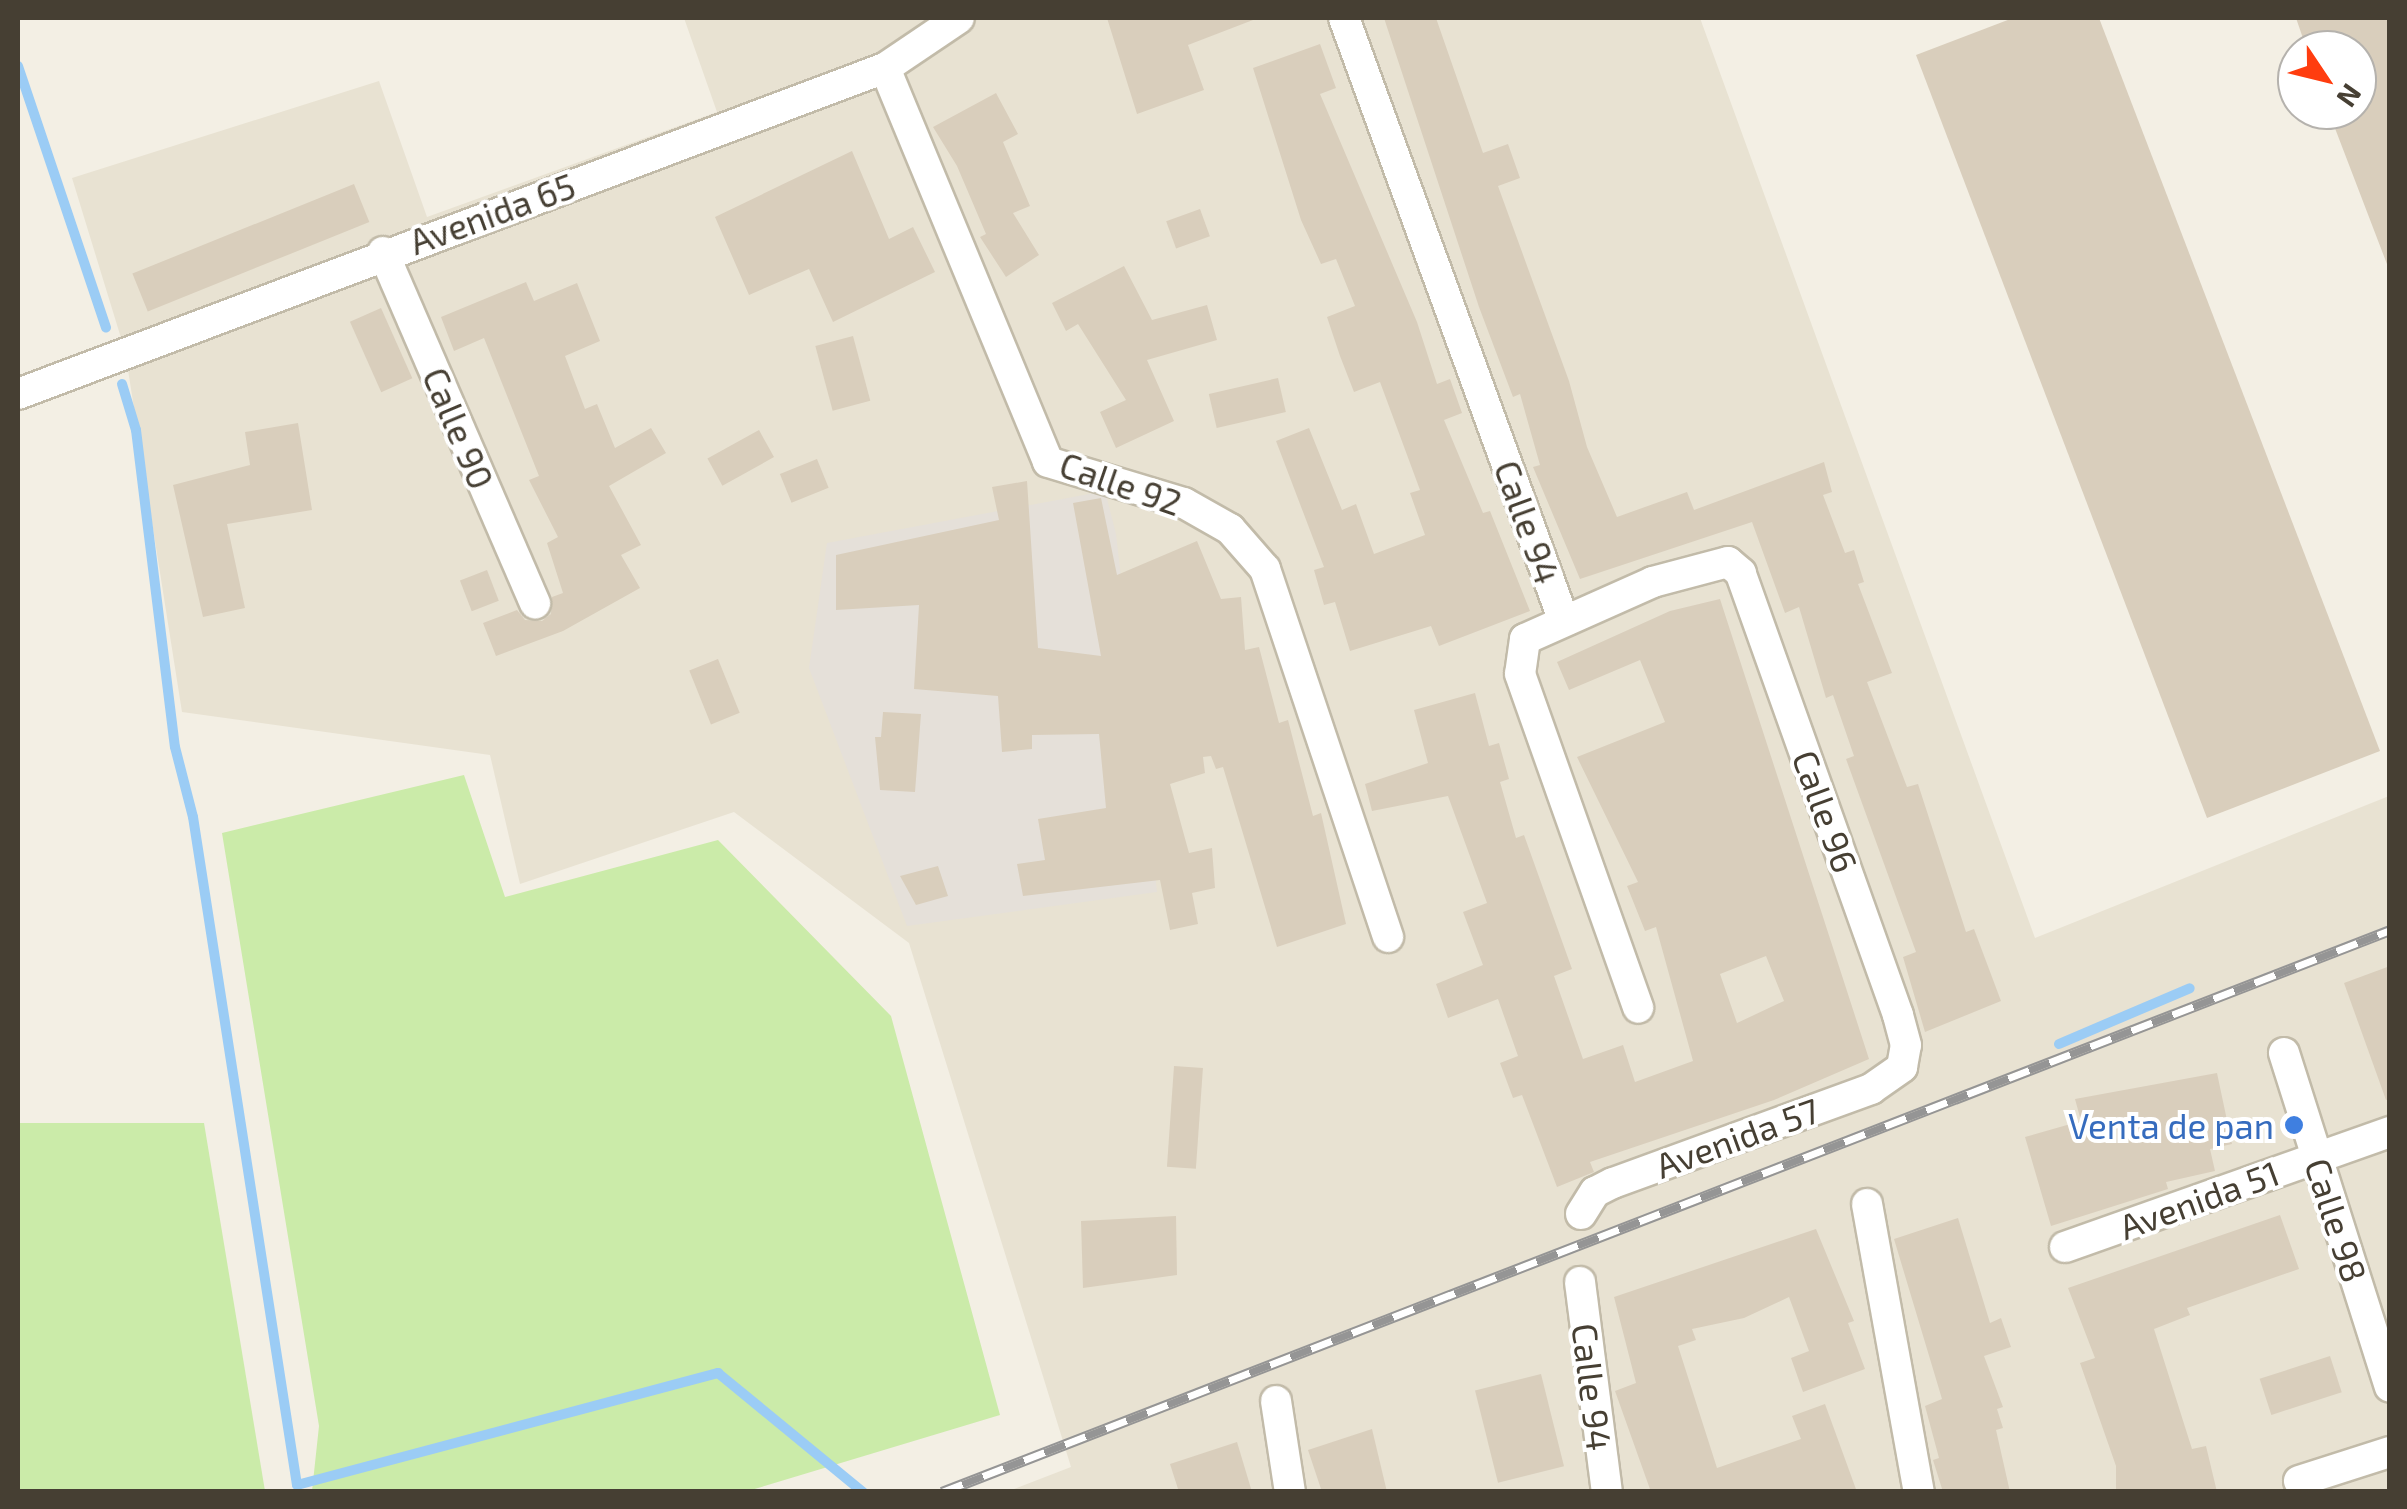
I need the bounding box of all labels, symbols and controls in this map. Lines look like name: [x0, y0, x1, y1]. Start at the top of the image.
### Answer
north arrow: [2277, 30, 2377, 130]
text: N: [2330, 78, 2370, 114]
street label: Avenida 65: [403, 164, 581, 262]
street label: Calle 90: [415, 361, 503, 495]
street label: Calle 92: [1054, 443, 1188, 523]
street label: Calle 94: [1486, 455, 1570, 589]
street label: Calle 96: [1785, 744, 1867, 878]
street label: Avenida 57: [1649, 1088, 1825, 1186]
place label: Venta de pan: [2068, 1104, 2274, 1146]
marker: Venta de pan: [2283, 1114, 2305, 1136]
street label: Avenida 51: [2113, 1151, 2285, 1247]
street label: Calle 98: [2297, 1153, 2377, 1287]
street label: Calle 94: [1564, 1321, 1622, 1453]

